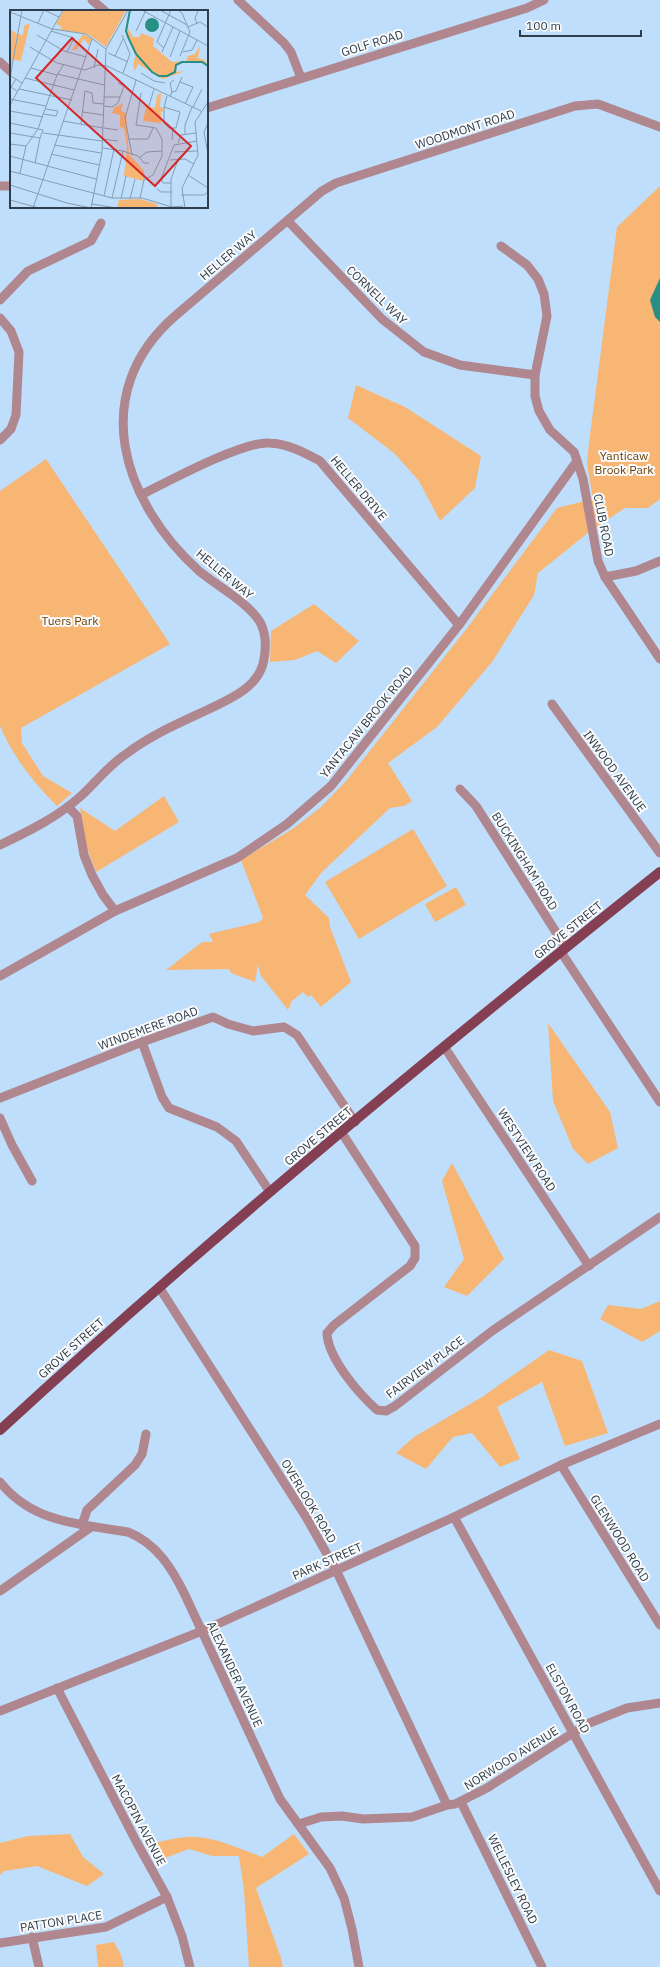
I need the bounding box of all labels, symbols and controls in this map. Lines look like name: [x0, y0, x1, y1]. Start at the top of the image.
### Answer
inset map: [10, 10, 208, 208]
scale bar: [520, 12, 641, 38]
text: 100 m: [526, 18, 561, 33]
street label: GOLF ROAD: [339, 26, 405, 60]
street label: WOODMONT ROAD: [413, 106, 517, 152]
street label: HELLER WAY: [196, 227, 260, 283]
street label: CORNELL WAY: [344, 262, 410, 328]
park label: Yanticaw Brook Park: [594, 448, 654, 477]
street label: HELLER DRIVE: [328, 453, 390, 523]
street label: CLUB ROAD: [591, 492, 617, 558]
street label: HELLER WAY: [193, 546, 257, 602]
park label: Tuers Park: [41, 613, 99, 628]
street label: YANTACAW BROOK ROAD: [316, 663, 416, 781]
street label: INWOOD AVENUE: [580, 727, 650, 815]
street label: BUCKINGHAM ROAD: [489, 809, 561, 913]
street label: GROVE STREET: [531, 898, 605, 962]
street label: WINDEMERE ROAD: [96, 1003, 200, 1053]
street label: GROVE STREET: [281, 1103, 355, 1169]
street label: WESTVIEW ROAD: [495, 1106, 559, 1194]
street label: GROVE STREET: [35, 1314, 107, 1382]
street label: FAIRVIEW PLACE: [383, 1333, 467, 1401]
street label: OVERLOOK ROAD: [278, 1456, 340, 1546]
street label: GLENWOOD ROAD: [587, 1492, 653, 1584]
street label: PARK STREET: [290, 1539, 364, 1583]
street label: ALEXANDER AVENUE: [204, 1619, 266, 1729]
street label: ELSTON ROAD: [543, 1660, 593, 1736]
street label: NORWOOD AVENUE: [461, 1723, 561, 1793]
street label: MACOPIN AVENUE: [109, 1772, 169, 1868]
street label: WELLESLEY ROAD: [485, 1832, 541, 1926]
street label: PATTON PLACE: [19, 1907, 103, 1935]

